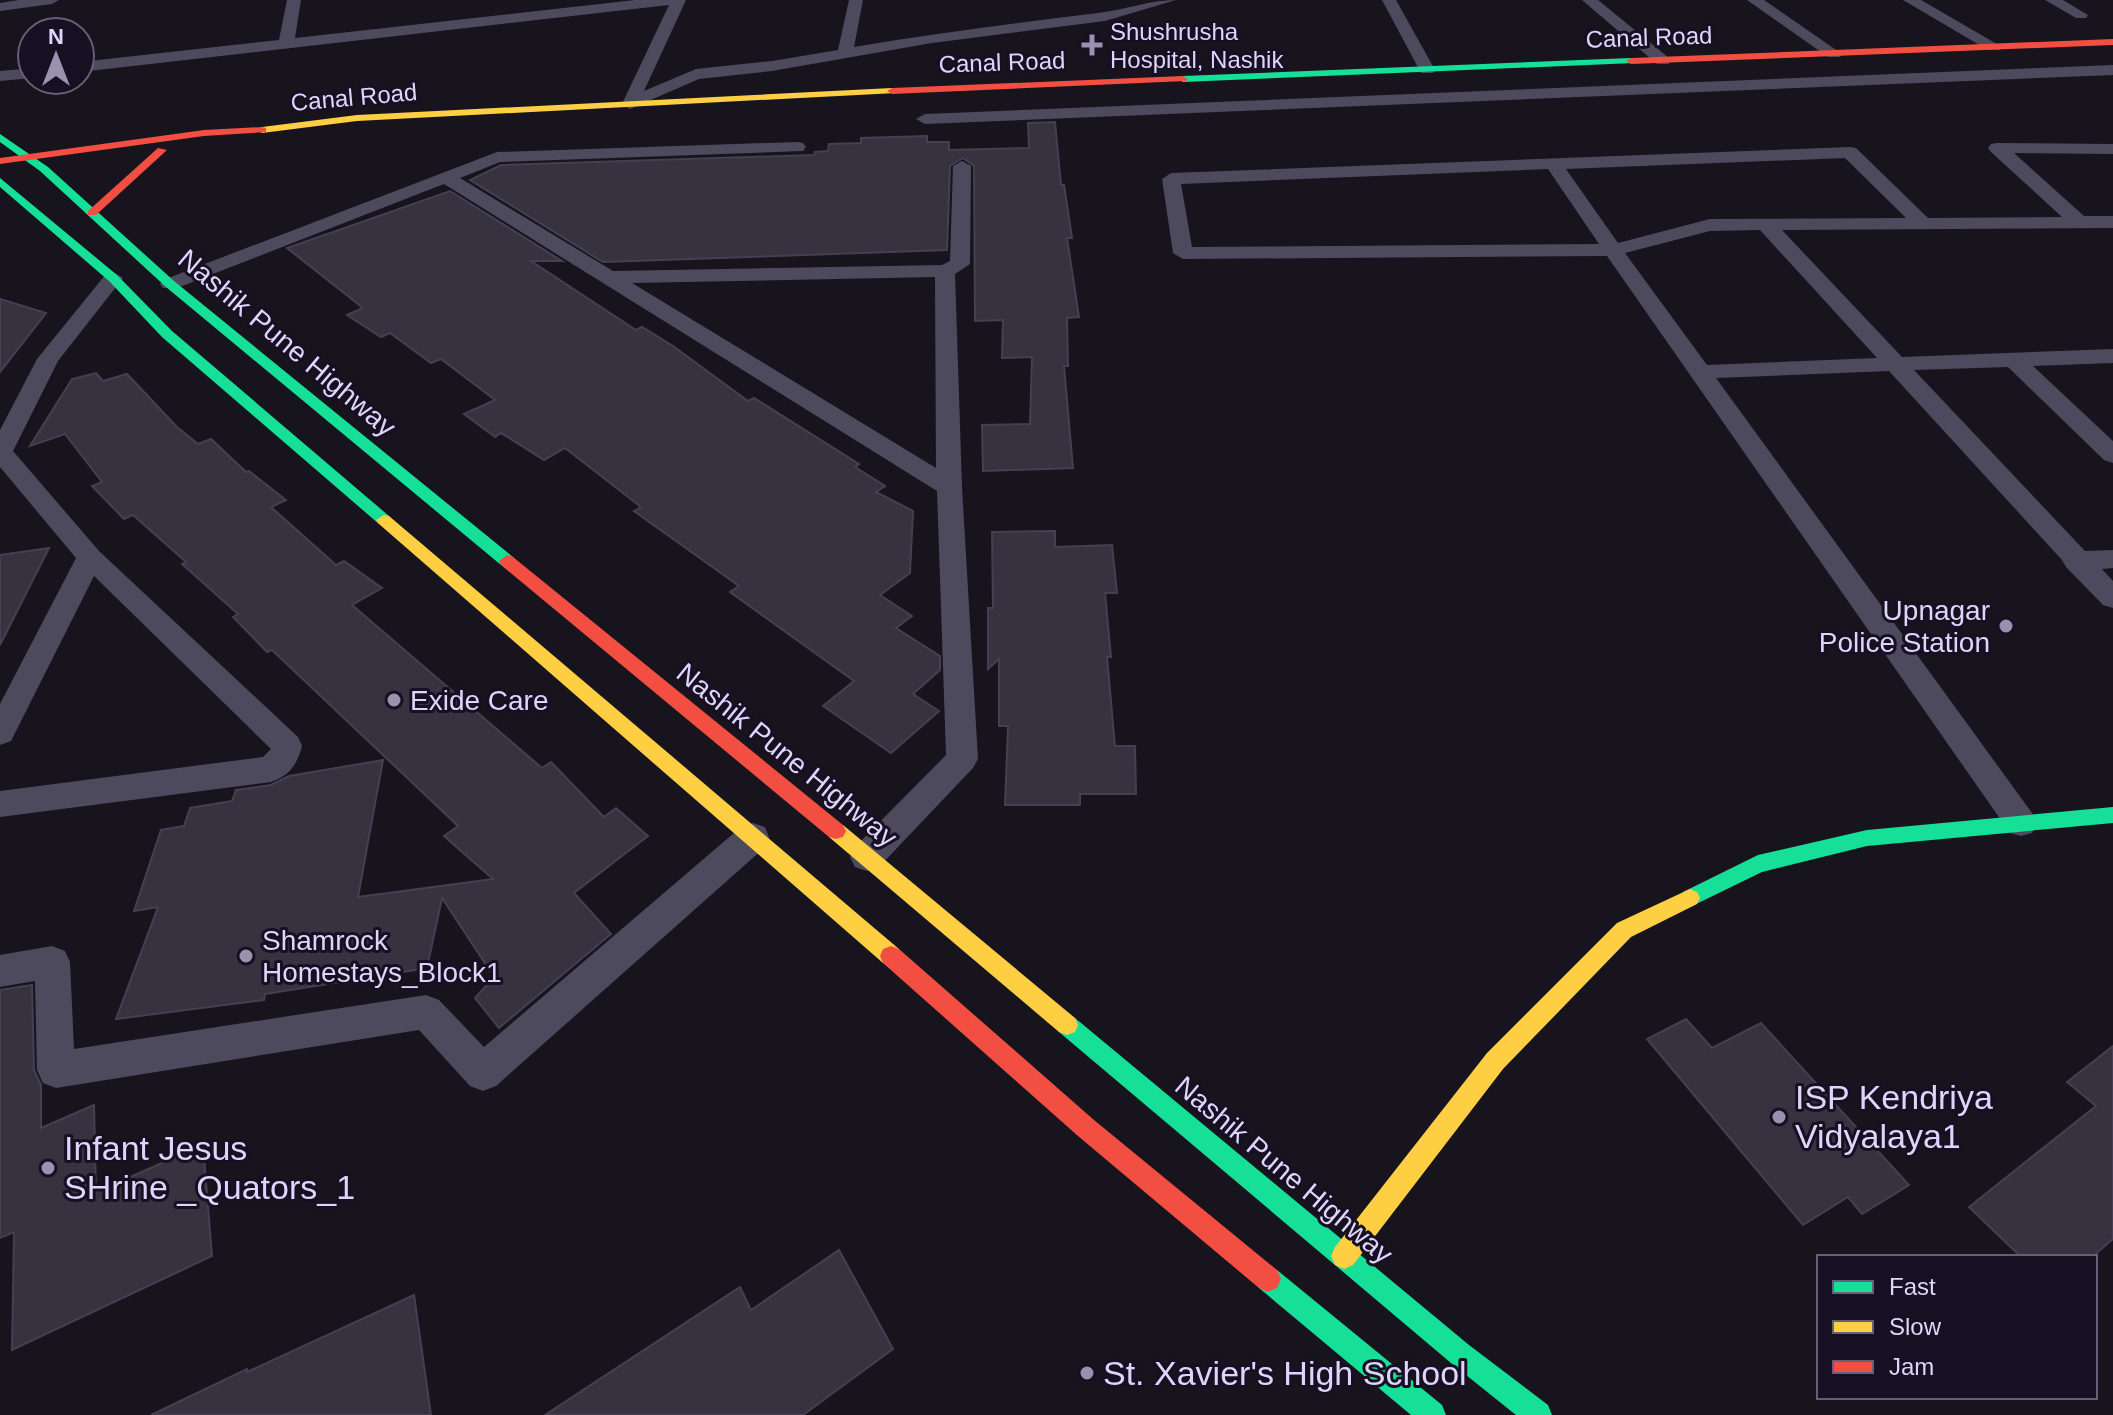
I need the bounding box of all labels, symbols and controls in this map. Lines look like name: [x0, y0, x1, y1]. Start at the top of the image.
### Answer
north arrow: [16, 16, 96, 96]
place label: Shushrusha Hospital, Nashik: [1110, 18, 1284, 73]
street label: Canal Road: [1585, 21, 1713, 53]
text: N: [48, 24, 64, 49]
marker: Shushrusha Hospital, Nashik: [1081, 34, 1103, 56]
street label: Canal Road: [938, 46, 1066, 78]
street label: Canal Road: [290, 78, 418, 116]
street label: Nashik Pune Highway: [172, 243, 402, 443]
place label: Upnagar Police Station: [1819, 595, 1990, 658]
marker: Upnagar Police Station: [1997, 617, 2015, 635]
street label: Nashik Pune Highway: [671, 657, 903, 853]
place label: Exide Care: [410, 685, 549, 716]
marker: Exide Care: [385, 691, 403, 709]
place label: Shamrock Homestays_Block1: [262, 925, 502, 988]
marker: Shamrock Homestays_Block1: [237, 947, 255, 965]
street label: Nashik Pune Highway: [1169, 1070, 1399, 1270]
place label: ISP Kendriya Vidyalaya1: [1795, 1078, 1993, 1155]
marker: ISP Kendriya Vidyalaya1: [1770, 1108, 1788, 1126]
place label: Infant Jesus SHrine _Quators_1: [64, 1129, 355, 1206]
marker: Infant Jesus SHrine _Quators_1: [39, 1159, 57, 1177]
legend: [1817, 1255, 2097, 1399]
text: Fast: [1889, 1273, 1936, 1300]
text: Slow: [1889, 1313, 1942, 1340]
text: Jam: [1889, 1353, 1934, 1380]
place label: St. Xavier's High School: [1103, 1354, 1467, 1392]
marker: St. Xavier's High School: [1078, 1364, 1096, 1382]

